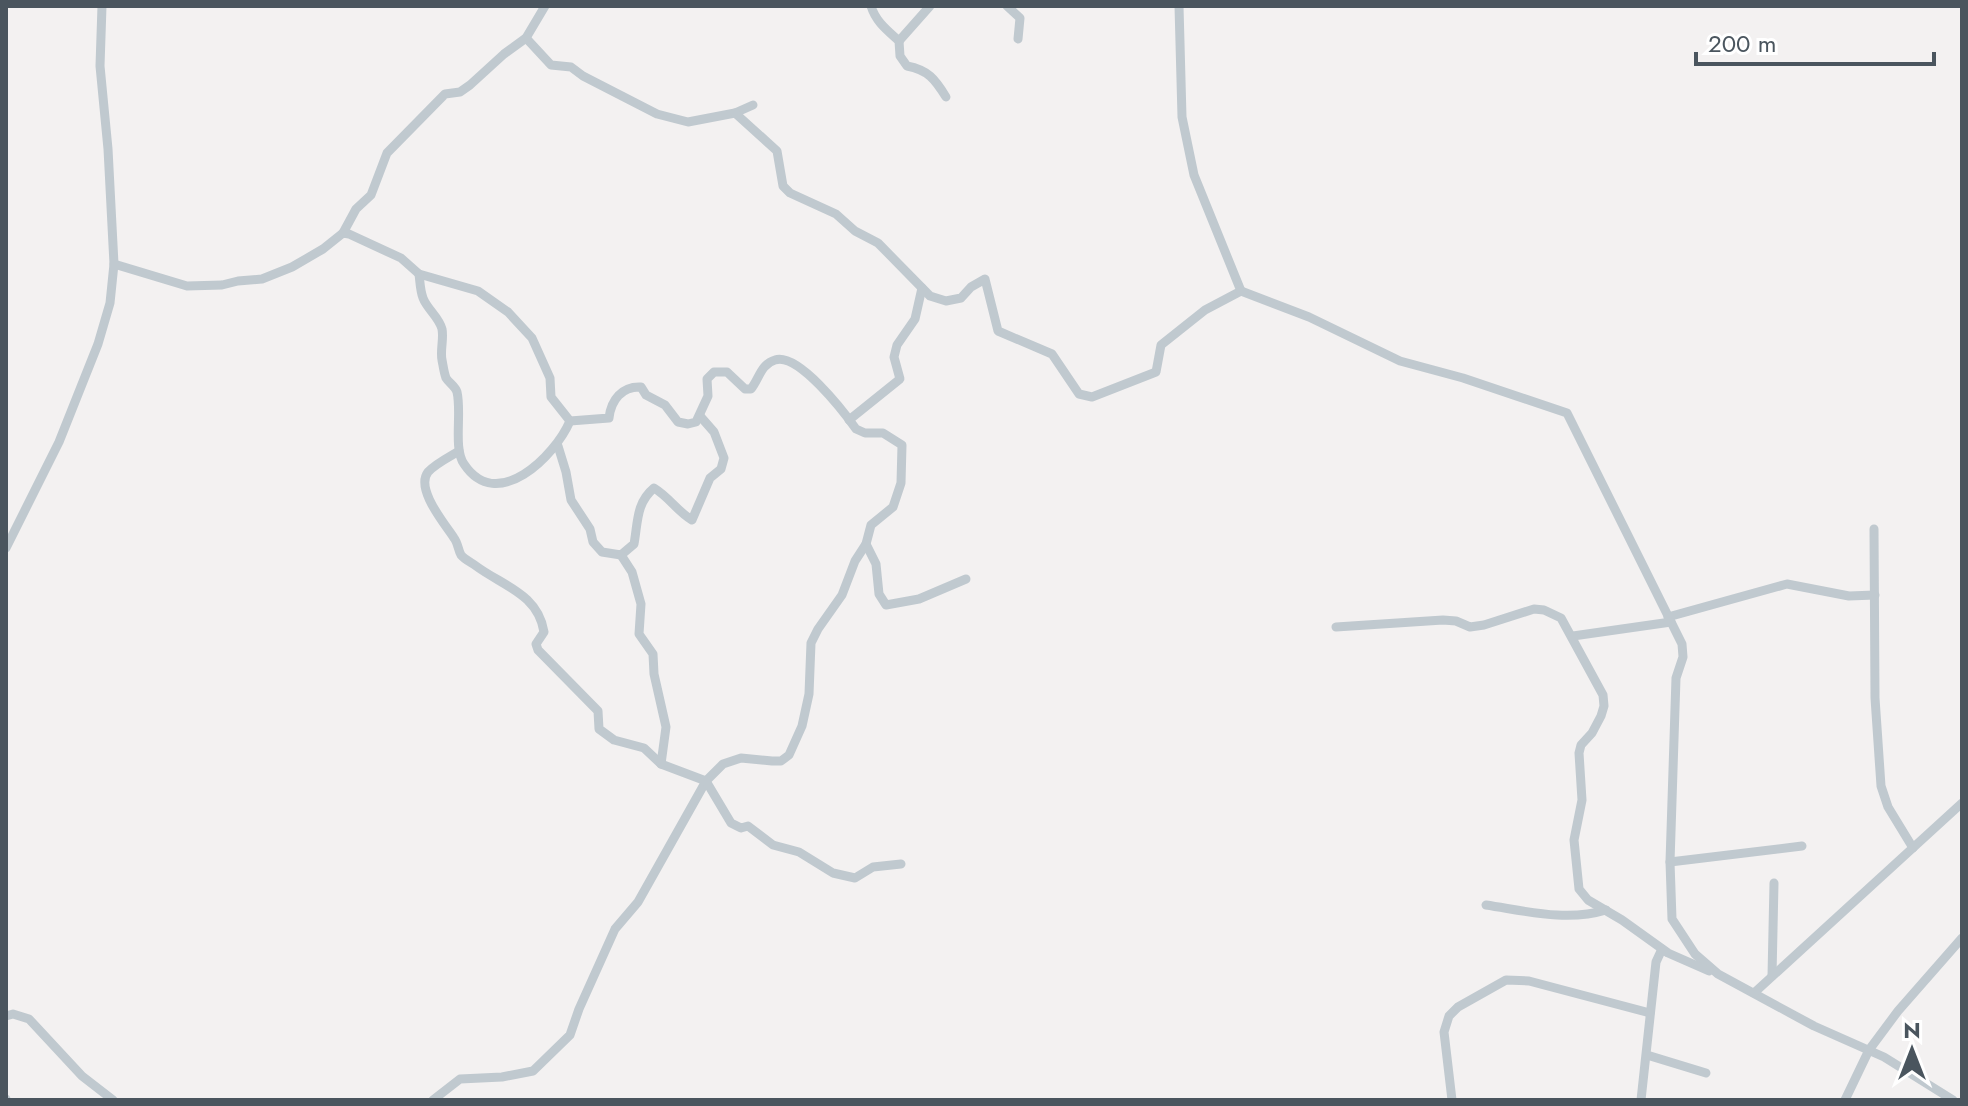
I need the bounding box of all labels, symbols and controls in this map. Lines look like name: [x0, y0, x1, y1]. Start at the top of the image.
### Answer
scale bar: [1696, 16, 1934, 66]
text: 200 m: [1708, 26, 1776, 61]
north arrow: [1872, 1010, 1952, 1090]
text: N: [1903, 1014, 1921, 1046]

